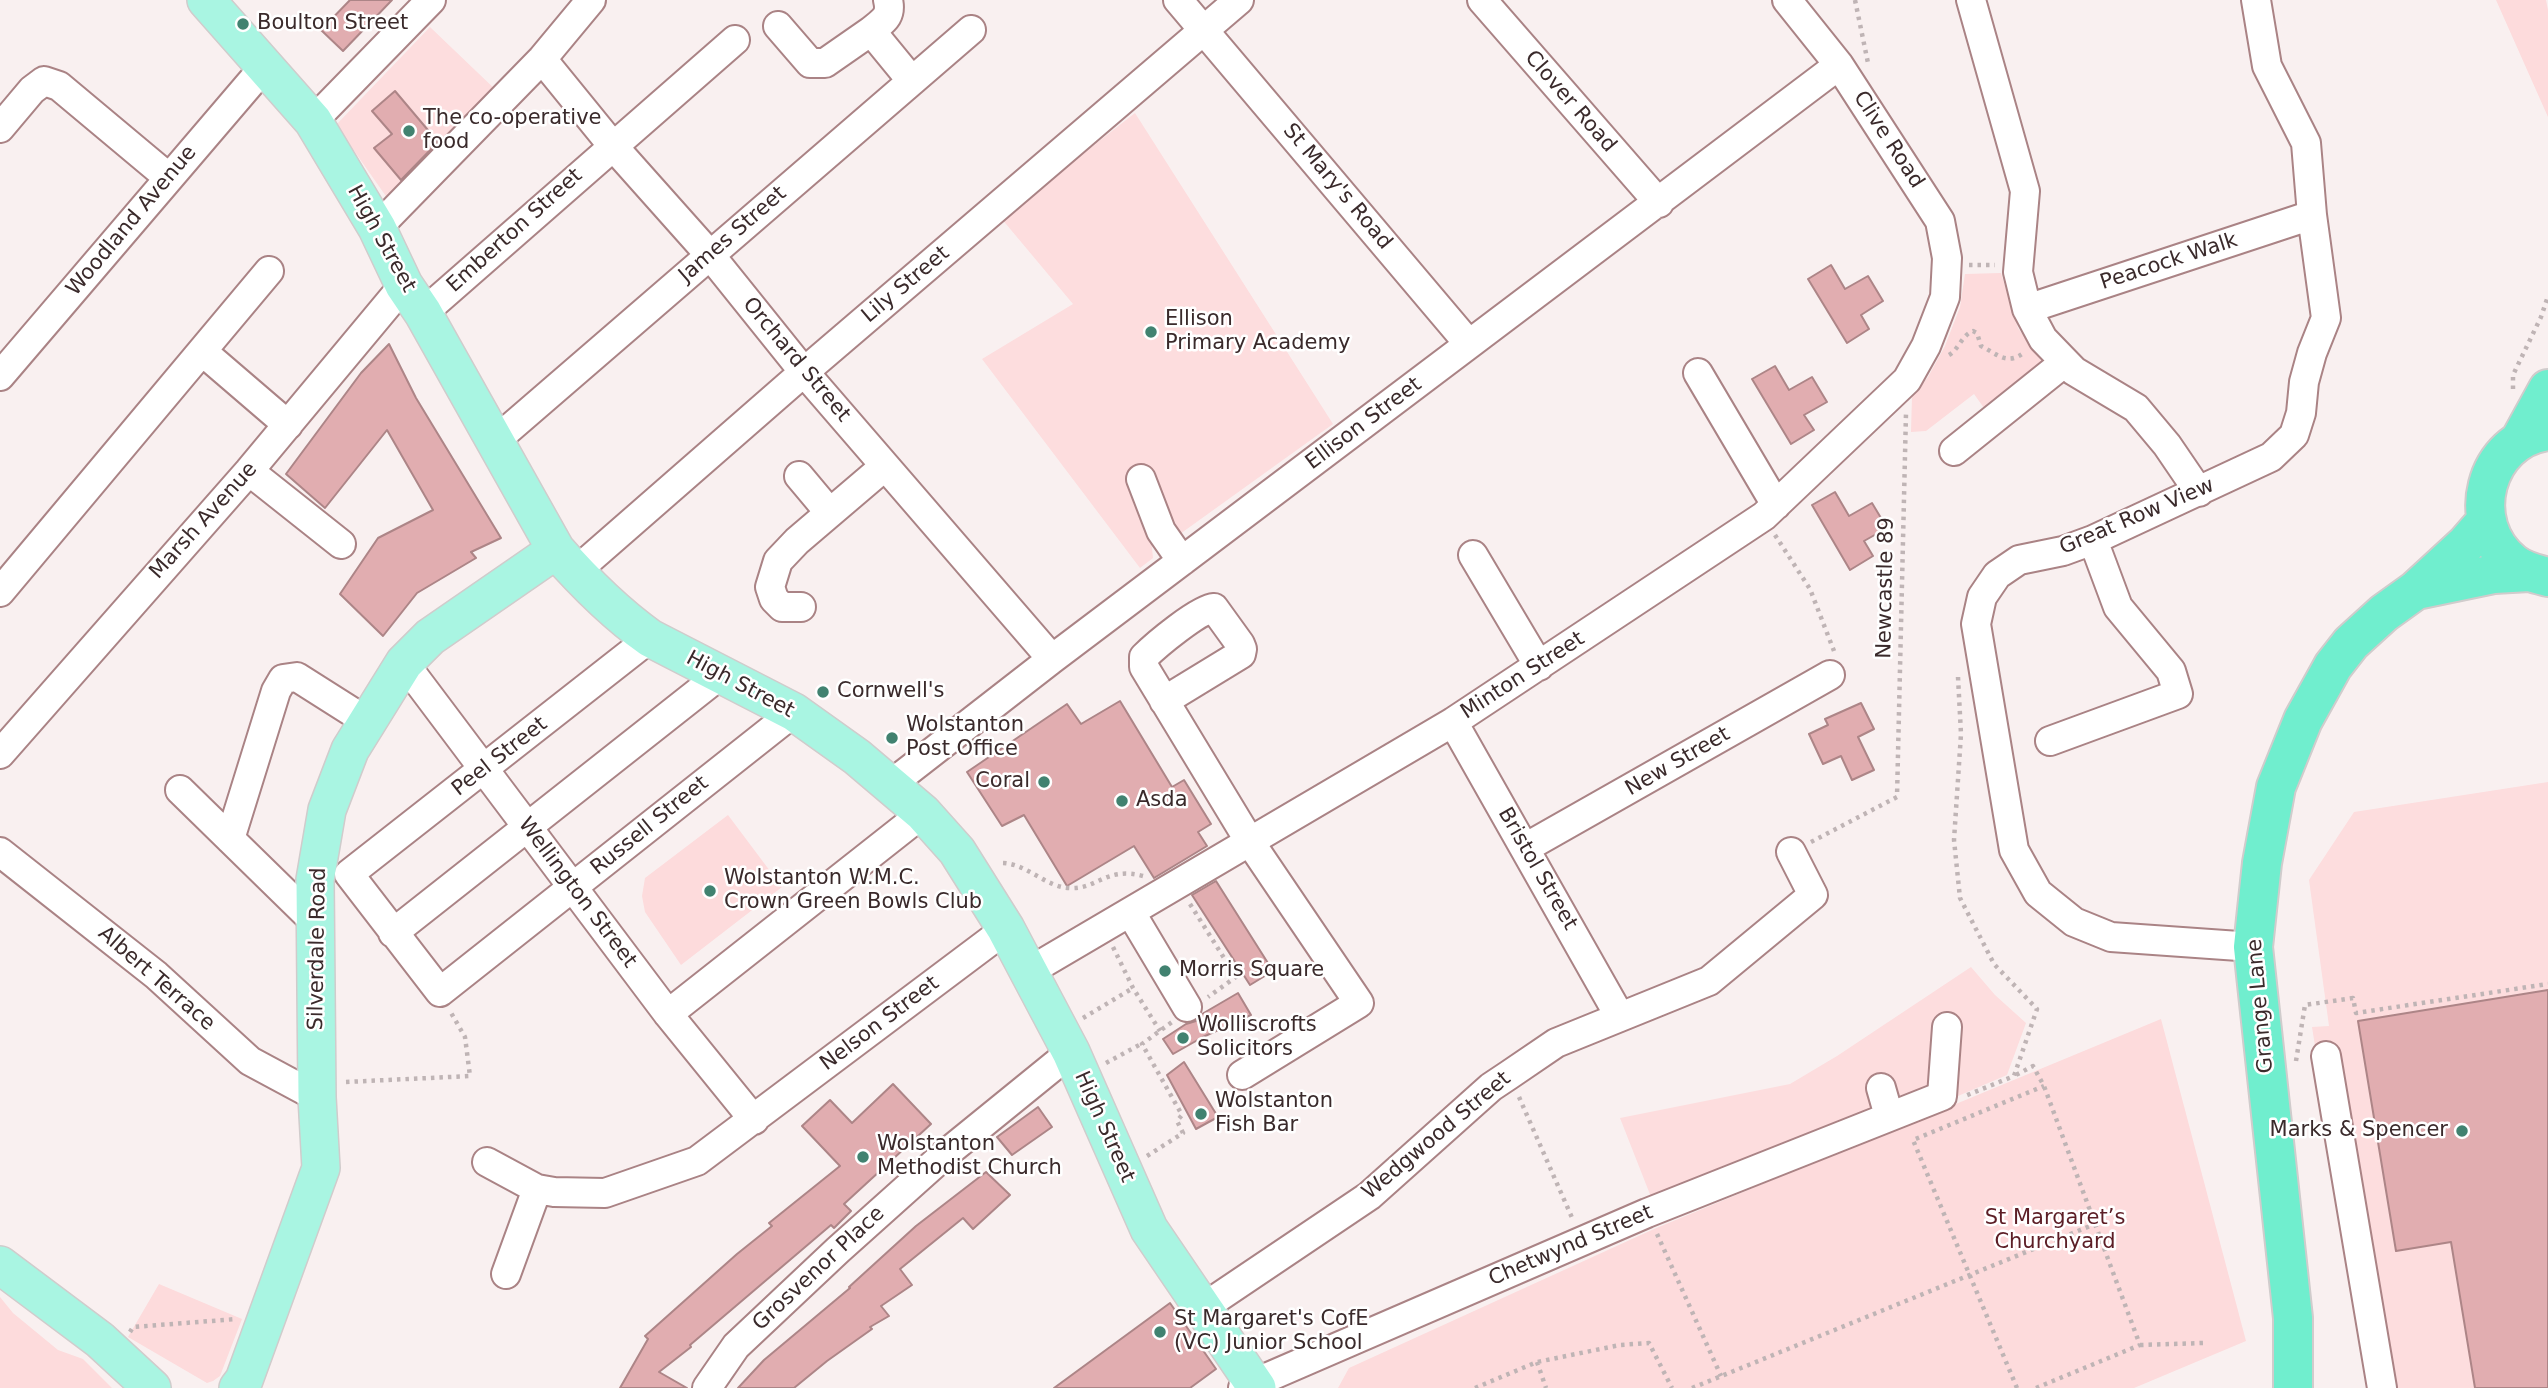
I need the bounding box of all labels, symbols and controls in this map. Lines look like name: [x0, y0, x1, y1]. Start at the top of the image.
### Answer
place label: Boulton Street: [257, 11, 408, 37]
marker: Boulton Street: [235, 16, 251, 32]
street label: Clover Road: [1519, 46, 1621, 158]
street label: Clive Road: [1847, 87, 1929, 193]
place label: The co-operative food: [423, 106, 602, 156]
street label: St Mary's Road: [1277, 119, 1397, 255]
marker: The co-operative food: [401, 123, 417, 139]
street label: Woodland Avenue: [62, 141, 202, 301]
street label: Emberton Street: [442, 164, 588, 298]
street label: High Street: [341, 181, 421, 297]
street label: James Street: [674, 182, 792, 288]
street label: Peacock Walk: [2097, 228, 2241, 296]
street label: Lily Street: [857, 241, 955, 329]
street label: Orchard Street: [737, 293, 855, 427]
place label: Ellison Primary Academy: [1165, 307, 1350, 357]
marker: Ellison Primary Academy: [1143, 324, 1159, 340]
street label: Ellison Street: [1301, 372, 1427, 476]
street label: Marsh Avenue: [145, 457, 263, 585]
street label: Great Row View: [2056, 473, 2218, 561]
street label: Newcastle 89: [1872, 517, 1900, 659]
street label: Minton Street: [1457, 627, 1589, 725]
street label: High Street: [682, 646, 798, 724]
place label: Cornwell's: [837, 679, 945, 705]
marker: Cornwell's: [815, 684, 831, 700]
street label: Peel Street: [447, 712, 553, 802]
place label: Wolstanton Post Office: [906, 713, 1024, 763]
street label: New Street: [1621, 722, 1735, 802]
marker: Wolstanton Post Office: [884, 730, 900, 746]
place label: Coral: [975, 769, 1030, 795]
street label: Russell Street: [586, 771, 714, 881]
marker: Coral: [1036, 774, 1052, 790]
place label: Asda: [1136, 788, 1188, 814]
marker: Asda: [1114, 793, 1130, 809]
street label: Bristol Street: [1492, 803, 1582, 935]
street label: Wellington Street: [512, 813, 642, 973]
place label: Wolstanton W.M.C. Crown Green Bowls Club: [724, 866, 982, 916]
street label: Silverdale Road: [304, 867, 332, 1031]
marker: Wolstanton W.M.C. Crown Green Bowls Club: [702, 883, 718, 899]
street label: Albert Terrace: [92, 921, 220, 1037]
street label: Grange Lane: [2243, 938, 2279, 1074]
place label: Morris Square: [1179, 958, 1324, 984]
marker: Morris Square: [1157, 963, 1173, 979]
street label: Nelson Street: [816, 971, 944, 1077]
place label: Wolliscrofts Solicitors: [1197, 1013, 1317, 1063]
marker: Wolliscrofts Solicitors: [1175, 1030, 1191, 1046]
street label: Wedgwood Street: [1358, 1067, 1516, 1205]
street label: High Street: [1068, 1068, 1140, 1186]
place label: Wolstanton Fish Bar: [1215, 1089, 1333, 1139]
marker: Wolstanton Fish Bar: [1193, 1106, 1209, 1122]
place label: Marks & Spencer: [2270, 1118, 2448, 1144]
marker: Marks & Spencer: [2454, 1123, 2470, 1139]
place label: Wolstanton Methodist Church: [877, 1132, 1062, 1182]
marker: Wolstanton Methodist Church: [855, 1149, 871, 1165]
street label: Chetwynd Street: [1485, 1200, 1657, 1292]
street label: Grosvenor Place: [748, 1202, 890, 1336]
park label: St Margaret’s Churchyard: [1985, 1206, 2125, 1256]
place label: St Margaret's CofE (VC) Junior School: [1174, 1307, 1369, 1357]
marker: St Margaret's CofE (VC) Junior School: [1152, 1324, 1168, 1340]

